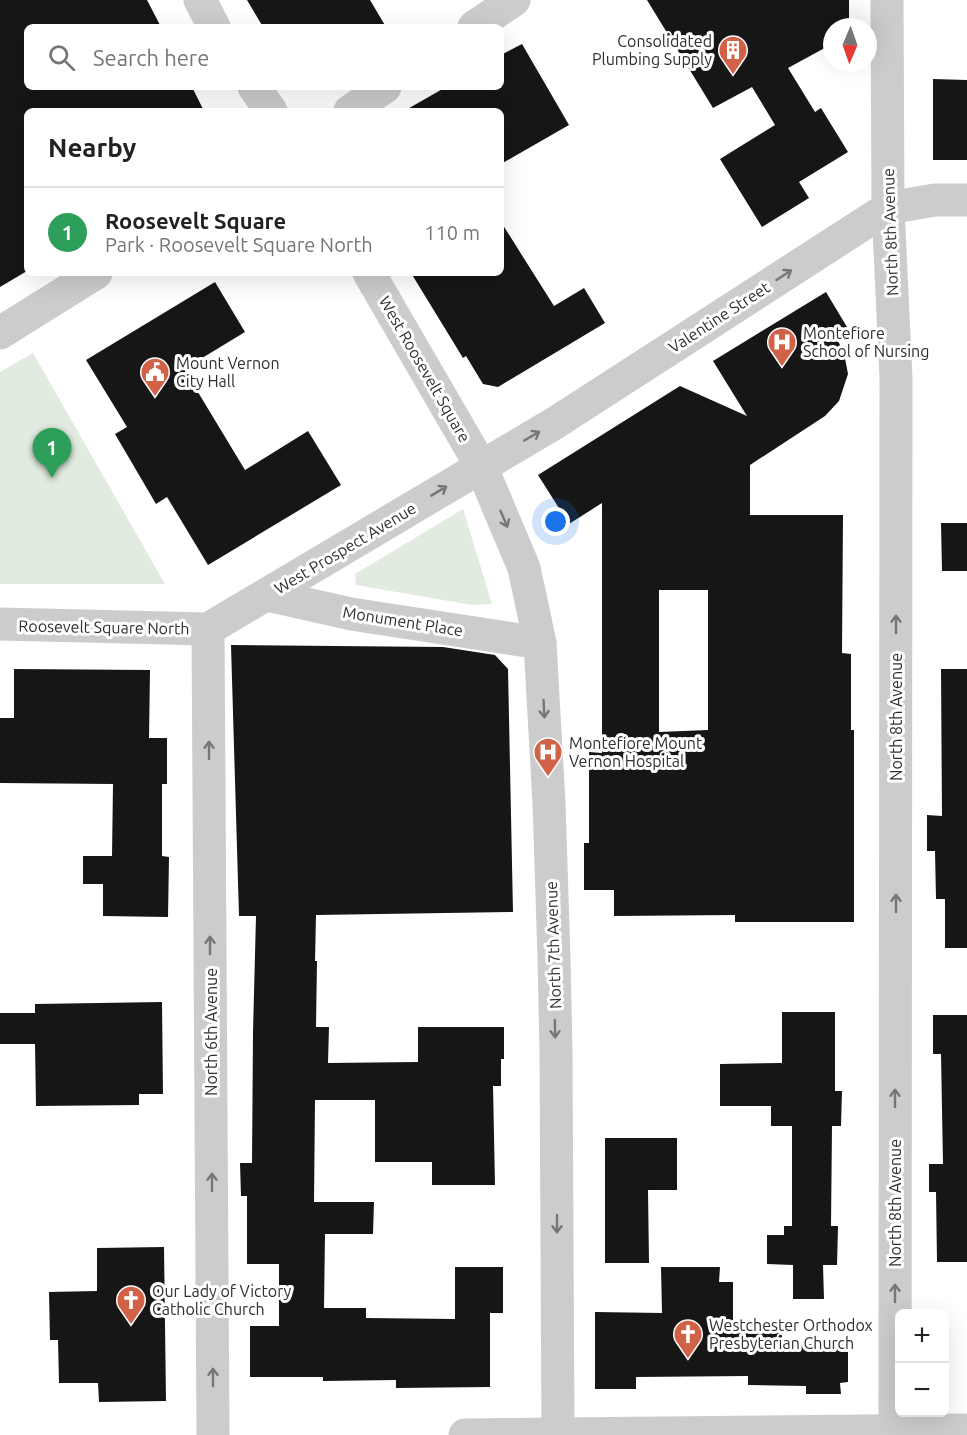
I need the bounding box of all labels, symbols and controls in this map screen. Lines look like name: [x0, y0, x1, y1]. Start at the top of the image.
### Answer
north arrow: [823, 18, 877, 72]
search box: [24, 24, 504, 90]
place label: Consolidated Plumbing Supply: [592, 32, 712, 68]
building icon: Consolidated Plumbing Supply: [717, 34, 749, 76]
icon: search: [45, 41, 78, 74]
text: Search here: [93, 45, 209, 70]
text: Nearby: [48, 133, 136, 162]
street label: North 8th Avenue: [879, 168, 901, 296]
text: Roosevelt Square: [105, 208, 286, 233]
text: 1: [62, 221, 73, 244]
text: 110 m: [424, 221, 480, 244]
text: Park · Roosevelt Square North: [105, 233, 373, 256]
one-way arrow: [776, 268, 793, 281]
street label: Valentine Street: [665, 277, 773, 356]
street label: West Roosevelt Square: [376, 293, 474, 445]
place label: Montefiore School of Nursing: [803, 324, 929, 360]
hospital icon: Montefiore School of Nursing: [766, 326, 798, 368]
place label: Mount Vernon City Hall: [176, 354, 280, 390]
public building icon: Mount Vernon City Hall: [139, 356, 171, 398]
pin: 1: [32, 428, 72, 478]
one-way arrow: [522, 430, 540, 441]
one-way arrow: [430, 485, 447, 497]
street label: West Prospect Avenue: [271, 499, 419, 597]
your location: [541, 507, 570, 536]
one-way arrow: [499, 510, 510, 528]
street label: Monument Place: [342, 603, 464, 639]
one-way arrow: [890, 614, 902, 634]
street label: Roosevelt Square North: [18, 617, 190, 637]
street label: North 8th Avenue: [887, 653, 905, 781]
one-way arrow: [538, 698, 549, 718]
place label: Montefiore Mount Vernon Hospital: [569, 734, 703, 770]
hospital icon: Montefiore Mount Vernon Hospital: [532, 736, 564, 778]
one-way arrow: [203, 740, 215, 760]
street label: North 7th Avenue: [542, 881, 564, 1009]
one-way arrow: [890, 893, 902, 913]
one-way arrow: [204, 935, 216, 955]
street label: North 6th Avenue: [202, 968, 220, 1096]
one-way arrow: [550, 1019, 561, 1039]
one-way arrow: [889, 1088, 901, 1108]
street label: North 8th Avenue: [886, 1139, 904, 1267]
one-way arrow: [206, 1172, 217, 1192]
one-way arrow: [551, 1214, 563, 1234]
place label: Our Lady of Victory Catholic Church: [152, 1282, 292, 1318]
one-way arrow: [889, 1283, 901, 1303]
church icon: Our Lady of Victory Catholic Church: [115, 1284, 147, 1326]
map controls: [895, 1309, 949, 1417]
button: +: [895, 1309, 949, 1363]
place label: Westchester Orthodox Presbyterian Church: [709, 1316, 873, 1352]
church icon: Westchester Orthodox Presbyterian Church: [672, 1318, 704, 1360]
button: −: [895, 1363, 949, 1417]
one-way arrow: [207, 1367, 219, 1387]

